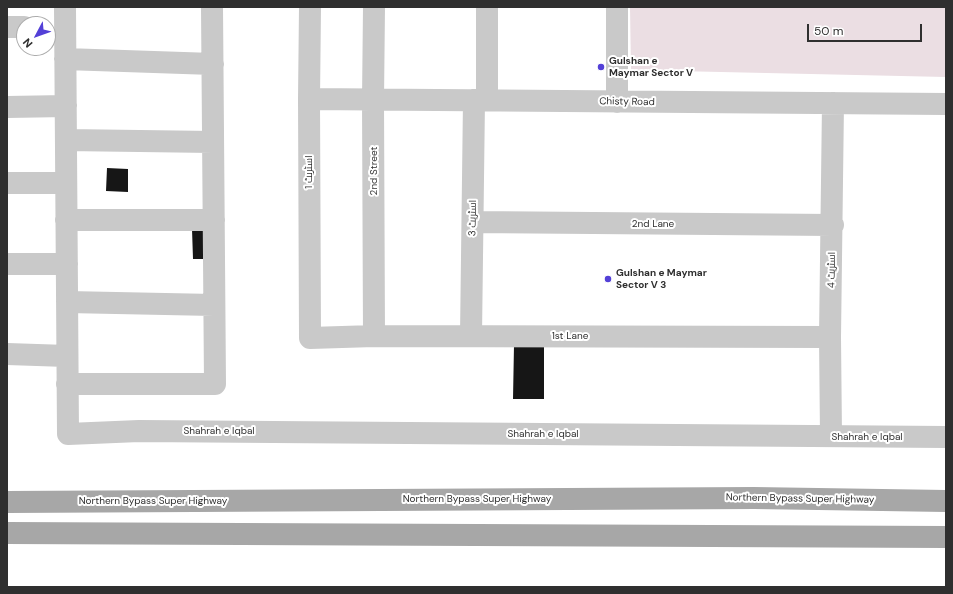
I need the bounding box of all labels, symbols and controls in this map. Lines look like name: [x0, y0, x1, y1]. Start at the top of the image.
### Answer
north arrow: [16, 16, 56, 56]
scale bar: [809, 16, 924, 42]
text: 50 m: [814, 23, 843, 39]
text: N: [20, 36, 36, 51]
place label: Gulshan e Maymar Sector V: [609, 55, 693, 78]
marker: Gulshan e Maymar Sector V: [596, 62, 606, 72]
street label: Chisty Road: [599, 96, 655, 108]
street label: 2nd Street: [368, 147, 380, 195]
street label: اسٹریٹ 1: [303, 155, 315, 189]
street label: اسٹریٹ 3: [467, 200, 479, 236]
street label: 2nd Lane: [632, 218, 674, 230]
street label: اسٹریٹ 4: [826, 252, 838, 288]
place label: Gulshan e Maymar Sector V 3: [616, 267, 707, 290]
marker: Gulshan e Maymar Sector V 3: [603, 274, 613, 284]
street label: 1st Lane: [552, 330, 588, 342]
street label: Shahrah e Iqbal: [183, 425, 255, 437]
street label: Shahrah e Iqbal: [507, 428, 579, 440]
street label: Shahrah e Iqbal: [831, 431, 903, 443]
street label: Northern Bypass Super Highway: [726, 492, 874, 506]
street label: Northern Bypass Super Highway: [403, 493, 551, 505]
street label: Northern Bypass Super Highway: [79, 495, 227, 507]

